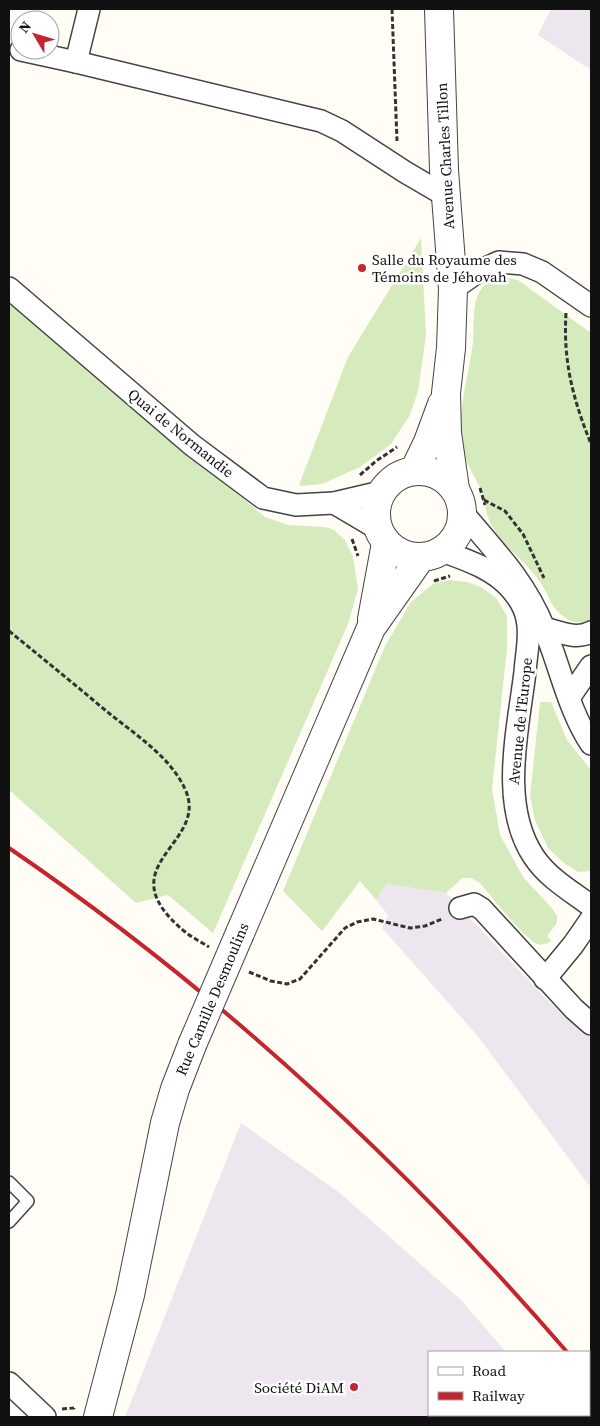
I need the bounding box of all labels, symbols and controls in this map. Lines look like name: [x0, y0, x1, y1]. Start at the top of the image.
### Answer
north arrow: [10, 10, 60, 60]
text: N: [14, 17, 36, 37]
street label: Avenue Charles Tillon: [431, 82, 459, 230]
place label: Salle du Royaume des Témoins de Jéhovah: [372, 249, 517, 287]
marker: Salle du Royaume des Témoins de Jéhovah: [356, 262, 368, 274]
street label: Quai de Normandie: [124, 384, 239, 483]
street label: Avenue de l'Europe: [503, 656, 537, 786]
street label: Rue Camille Desmoulins: [170, 919, 254, 1079]
legend: [428, 1351, 590, 1416]
text: Road: [472, 1360, 506, 1381]
place label: Société DiAM: [254, 1377, 344, 1398]
marker: Société DiAM: [348, 1381, 360, 1393]
text: Railway: [472, 1385, 525, 1406]

